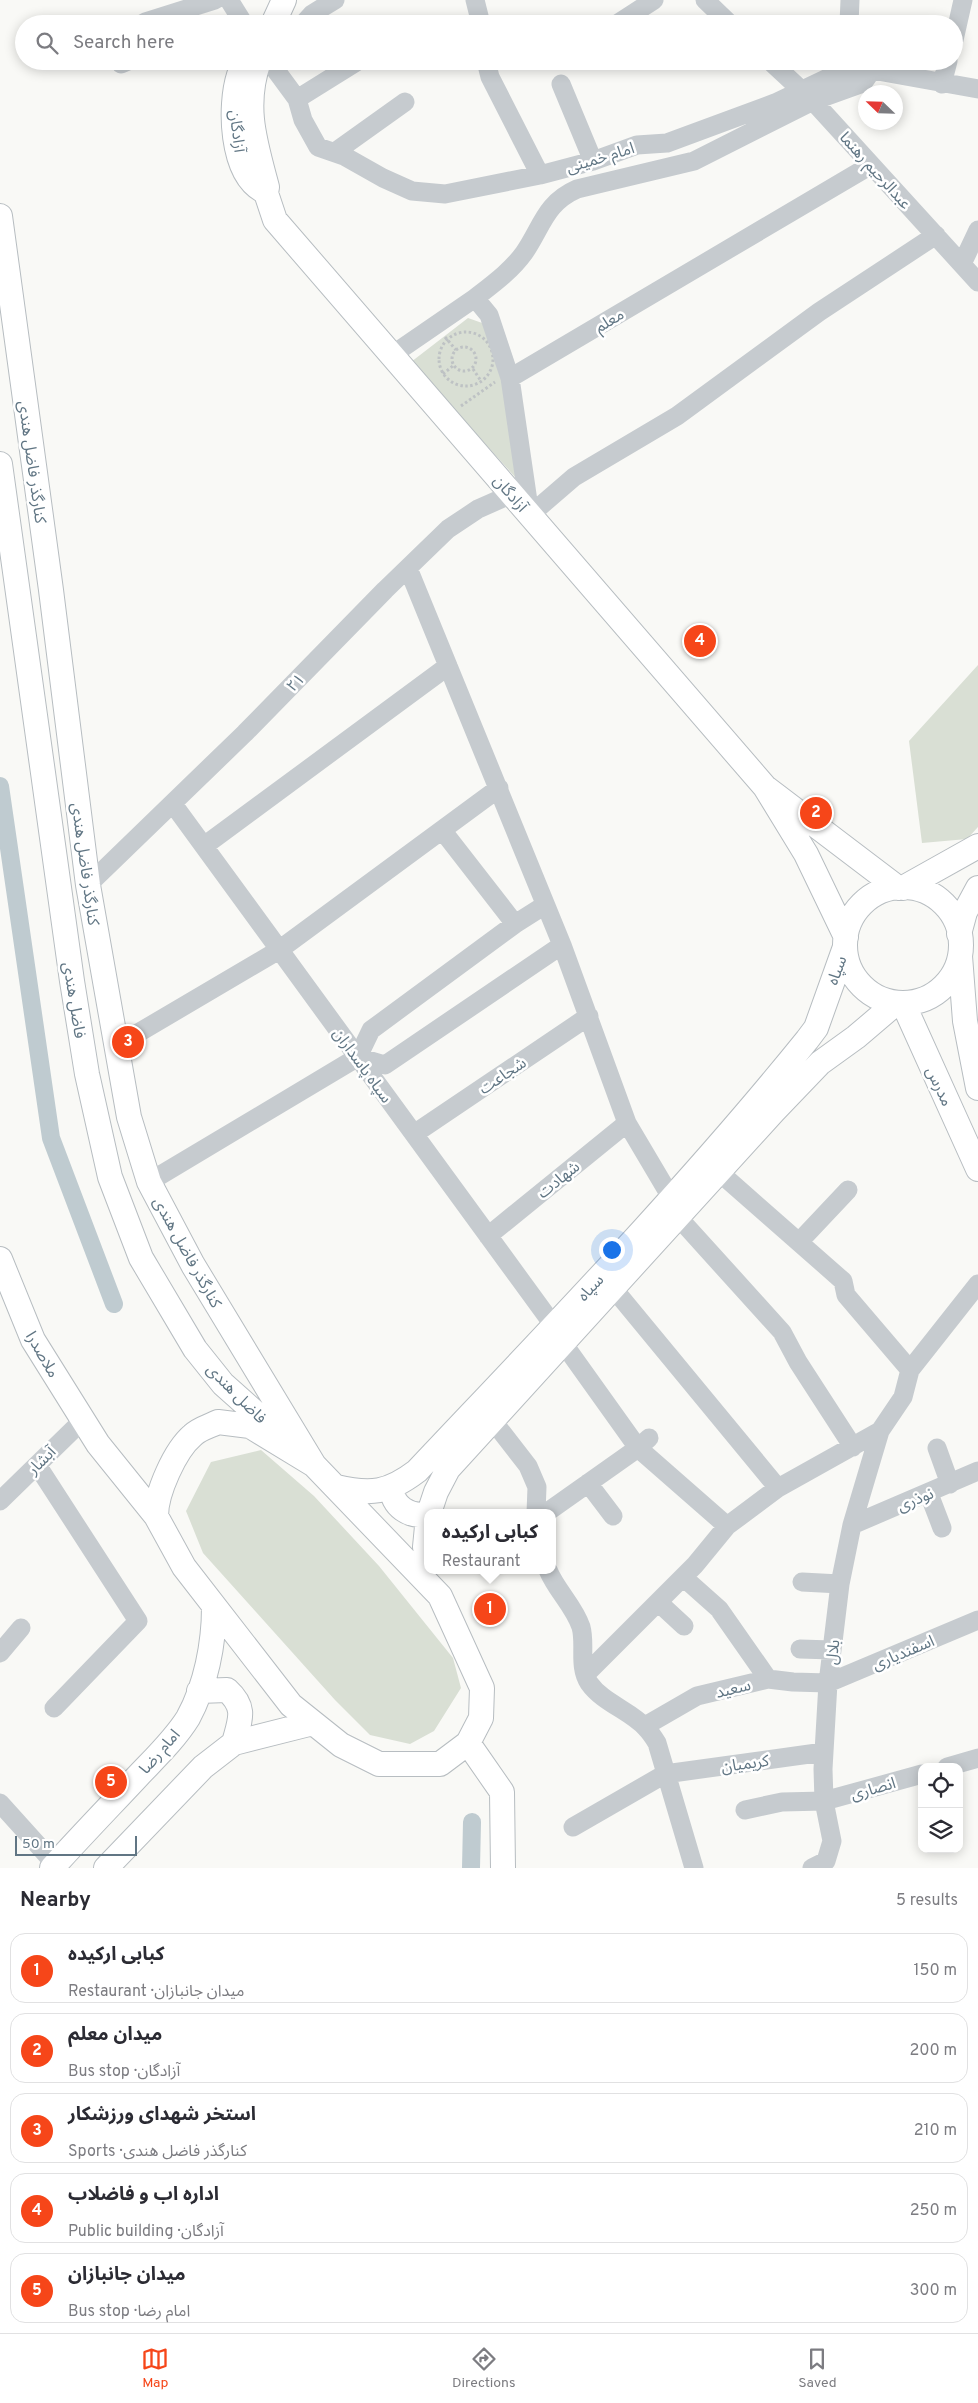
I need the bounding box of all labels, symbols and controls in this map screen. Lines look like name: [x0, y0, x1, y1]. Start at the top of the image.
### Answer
search box: [15, 15, 963, 70]
icon: search: [33, 29, 61, 57]
text: Search here: [73, 31, 175, 55]
north arrow: [858, 85, 903, 130]
street label: آزادگان: [223, 109, 249, 155]
street label: عبدالرحیم رهنما: [834, 128, 915, 215]
street label: امام خمینی: [564, 139, 637, 180]
street label: معلم: [592, 305, 629, 339]
street label: کنارگذر فاضل هندی: [13, 400, 50, 525]
street label: آزادگان: [488, 472, 532, 518]
pin: 4: [684, 622, 716, 660]
street label: ۲۱: [283, 670, 310, 697]
pin: 2: [800, 794, 832, 832]
street label: کنارگذر فاضل هندی: [66, 802, 103, 927]
street label: سپاه: [823, 953, 852, 988]
street label: فاضل هندی: [57, 961, 89, 1040]
pin: 3: [112, 1023, 144, 1061]
street label: سپاه پاسداران: [327, 1025, 395, 1108]
street label: شجاعت: [476, 1054, 531, 1100]
street label: مدرس: [920, 1064, 956, 1110]
street label: شهادت: [534, 1157, 585, 1204]
street label: کنارگذر فاضل هندی: [148, 1194, 225, 1312]
your location: [599, 1237, 625, 1263]
street label: سپاه: [574, 1271, 609, 1306]
street label: ملاصدرا: [20, 1328, 62, 1382]
street label: فاضل هندی: [201, 1360, 270, 1429]
street label: آبشار: [23, 1442, 62, 1481]
street label: نوذری: [895, 1484, 937, 1517]
popup: [424, 1509, 556, 1574]
text: کبابی ارکیده: [442, 1521, 538, 1545]
text: Restaurant: [442, 1552, 521, 1572]
pin: 1: [474, 1590, 506, 1628]
street label: اسفندیاری: [870, 1632, 938, 1676]
street label: بلال: [823, 1639, 845, 1666]
street label: سعید: [714, 1676, 753, 1704]
street label: امام رضا: [136, 1726, 186, 1779]
street label: کریمیان: [720, 1752, 771, 1778]
pin: 5: [95, 1763, 127, 1801]
map controls: [918, 1763, 963, 1853]
button: locate: [918, 1763, 963, 1808]
street label: انصاری: [849, 1774, 898, 1806]
button: layers: [918, 1808, 963, 1853]
scale bar: [15, 1833, 138, 1856]
text: 50 m: [22, 1836, 55, 1853]
text: Nearby: [20, 1887, 91, 1914]
text: 5 results: [896, 1891, 958, 1911]
text: کبابی ارکیده: [68, 1943, 164, 1967]
text: 1: [34, 1961, 40, 1981]
text: 150 m: [914, 1961, 957, 1981]
text: Restaurant · میدان جانبازان: [68, 1982, 245, 2002]
text: میدان معلم: [68, 2023, 162, 2047]
text: 2: [32, 2041, 42, 2061]
text: 200 m: [909, 2041, 957, 2061]
text: Bus stop · آزادگان: [68, 2062, 180, 2082]
text: استخر شهدای ورزشکار: [68, 2103, 256, 2127]
text: 3: [32, 2121, 42, 2141]
text: 210 m: [914, 2121, 957, 2141]
text: Sports · کنارگذر فاضل هندی: [68, 2142, 247, 2162]
text: اداره اب و فاضلاب: [68, 2183, 219, 2207]
text: 4: [32, 2201, 42, 2221]
text: 250 m: [910, 2201, 957, 2221]
text: Public building · آزادگان: [68, 2222, 224, 2242]
text: میدان جانبازان: [68, 2263, 186, 2287]
text: 5: [32, 2281, 42, 2301]
text: 300 m: [910, 2281, 957, 2301]
text: Bus stop · امام رضا: [68, 2302, 190, 2322]
tab: Map: [141, 2345, 169, 2392]
tab: Directions: [452, 2345, 516, 2392]
tab: Saved: [798, 2345, 837, 2392]

